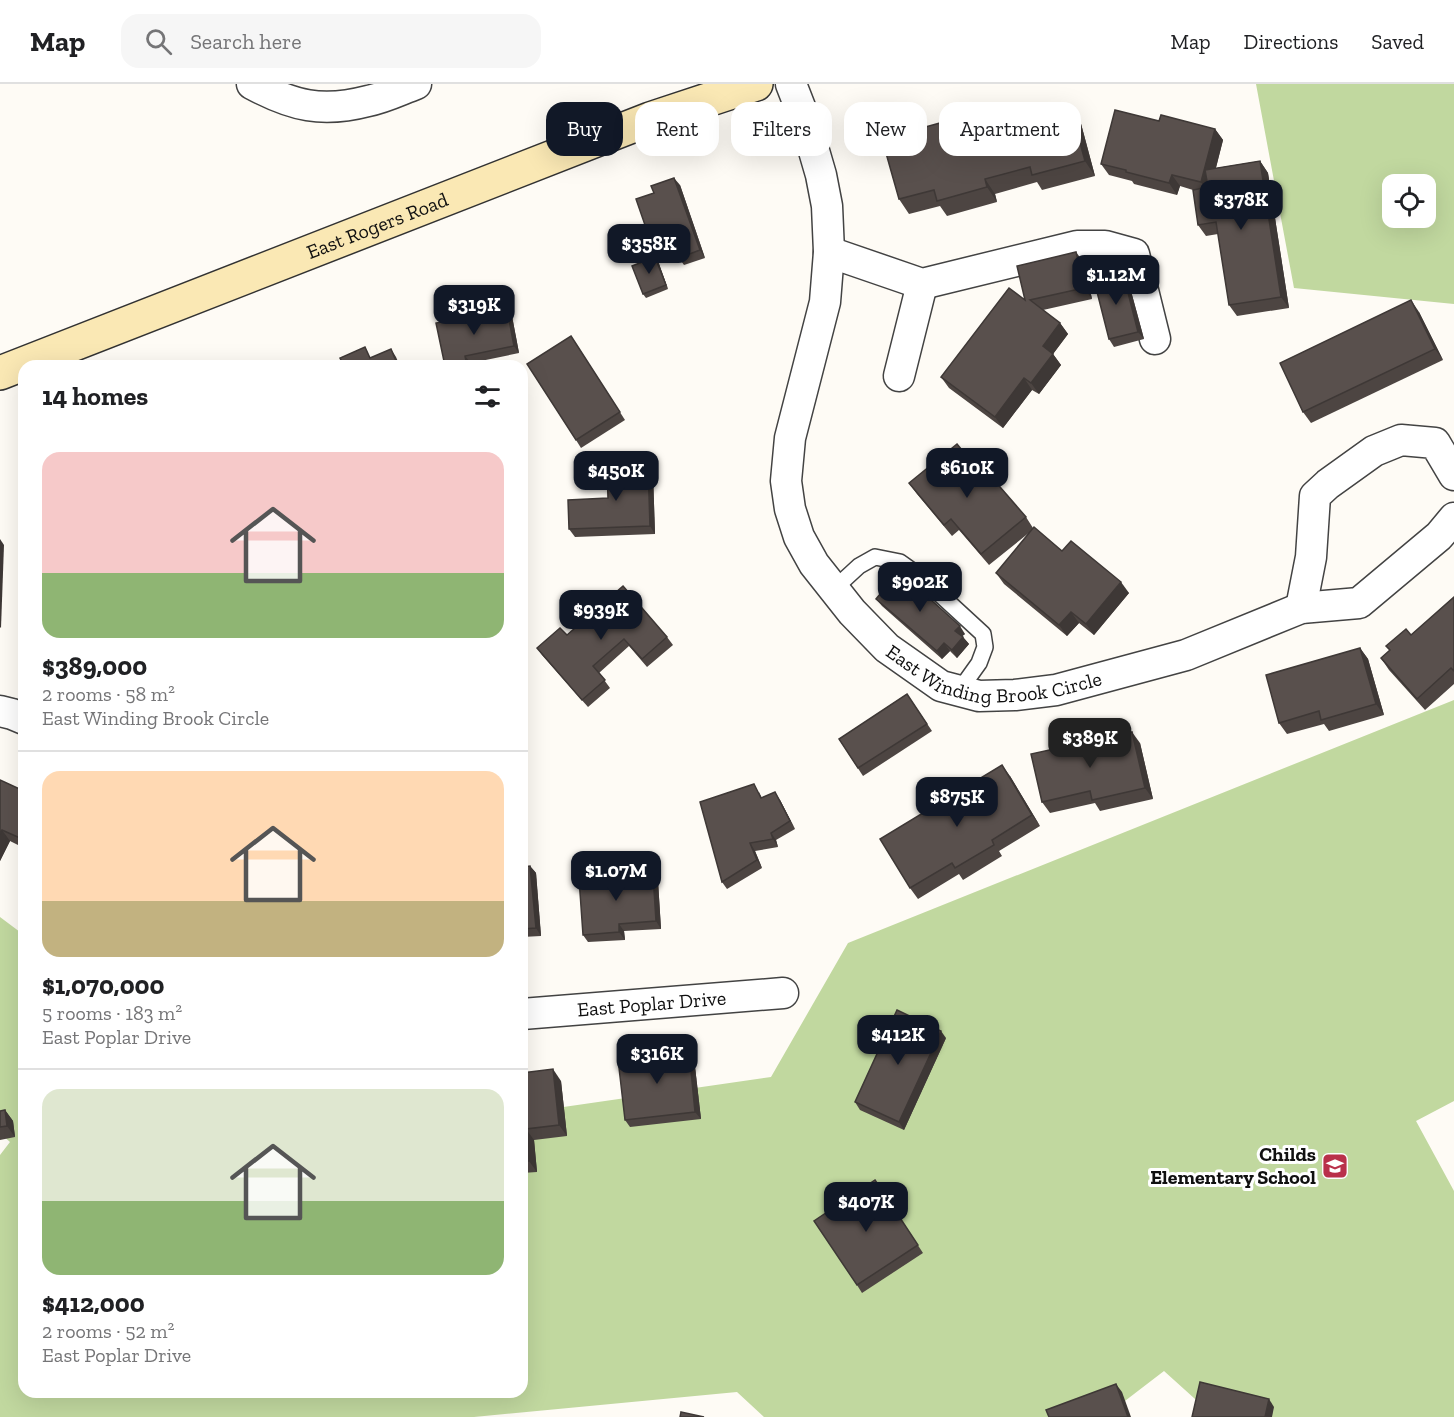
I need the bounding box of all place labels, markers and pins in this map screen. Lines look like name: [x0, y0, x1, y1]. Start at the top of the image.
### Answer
pin: $378K: [1199, 180, 1283, 231]
pin: $358K: [607, 224, 691, 275]
pin: $1.12M: [1067, 255, 1165, 306]
pin: $319K: [432, 285, 516, 336]
pin: $610K: [925, 448, 1009, 499]
pin: $450K: [574, 451, 658, 502]
pin: $902K: [878, 562, 962, 613]
pin: $939K: [559, 590, 643, 641]
pin: $389K: [1048, 718, 1132, 769]
pin: $875K: [915, 777, 999, 828]
pin: $1.07M: [567, 851, 665, 902]
pin: $412K: [856, 1015, 940, 1066]
pin: $316K: [615, 1034, 699, 1085]
place label: Childs Elementary School: [1150, 1142, 1316, 1189]
school or university icon: Childs Elementary School: [1320, 1151, 1350, 1181]
pin: $407K: [824, 1182, 908, 1233]

